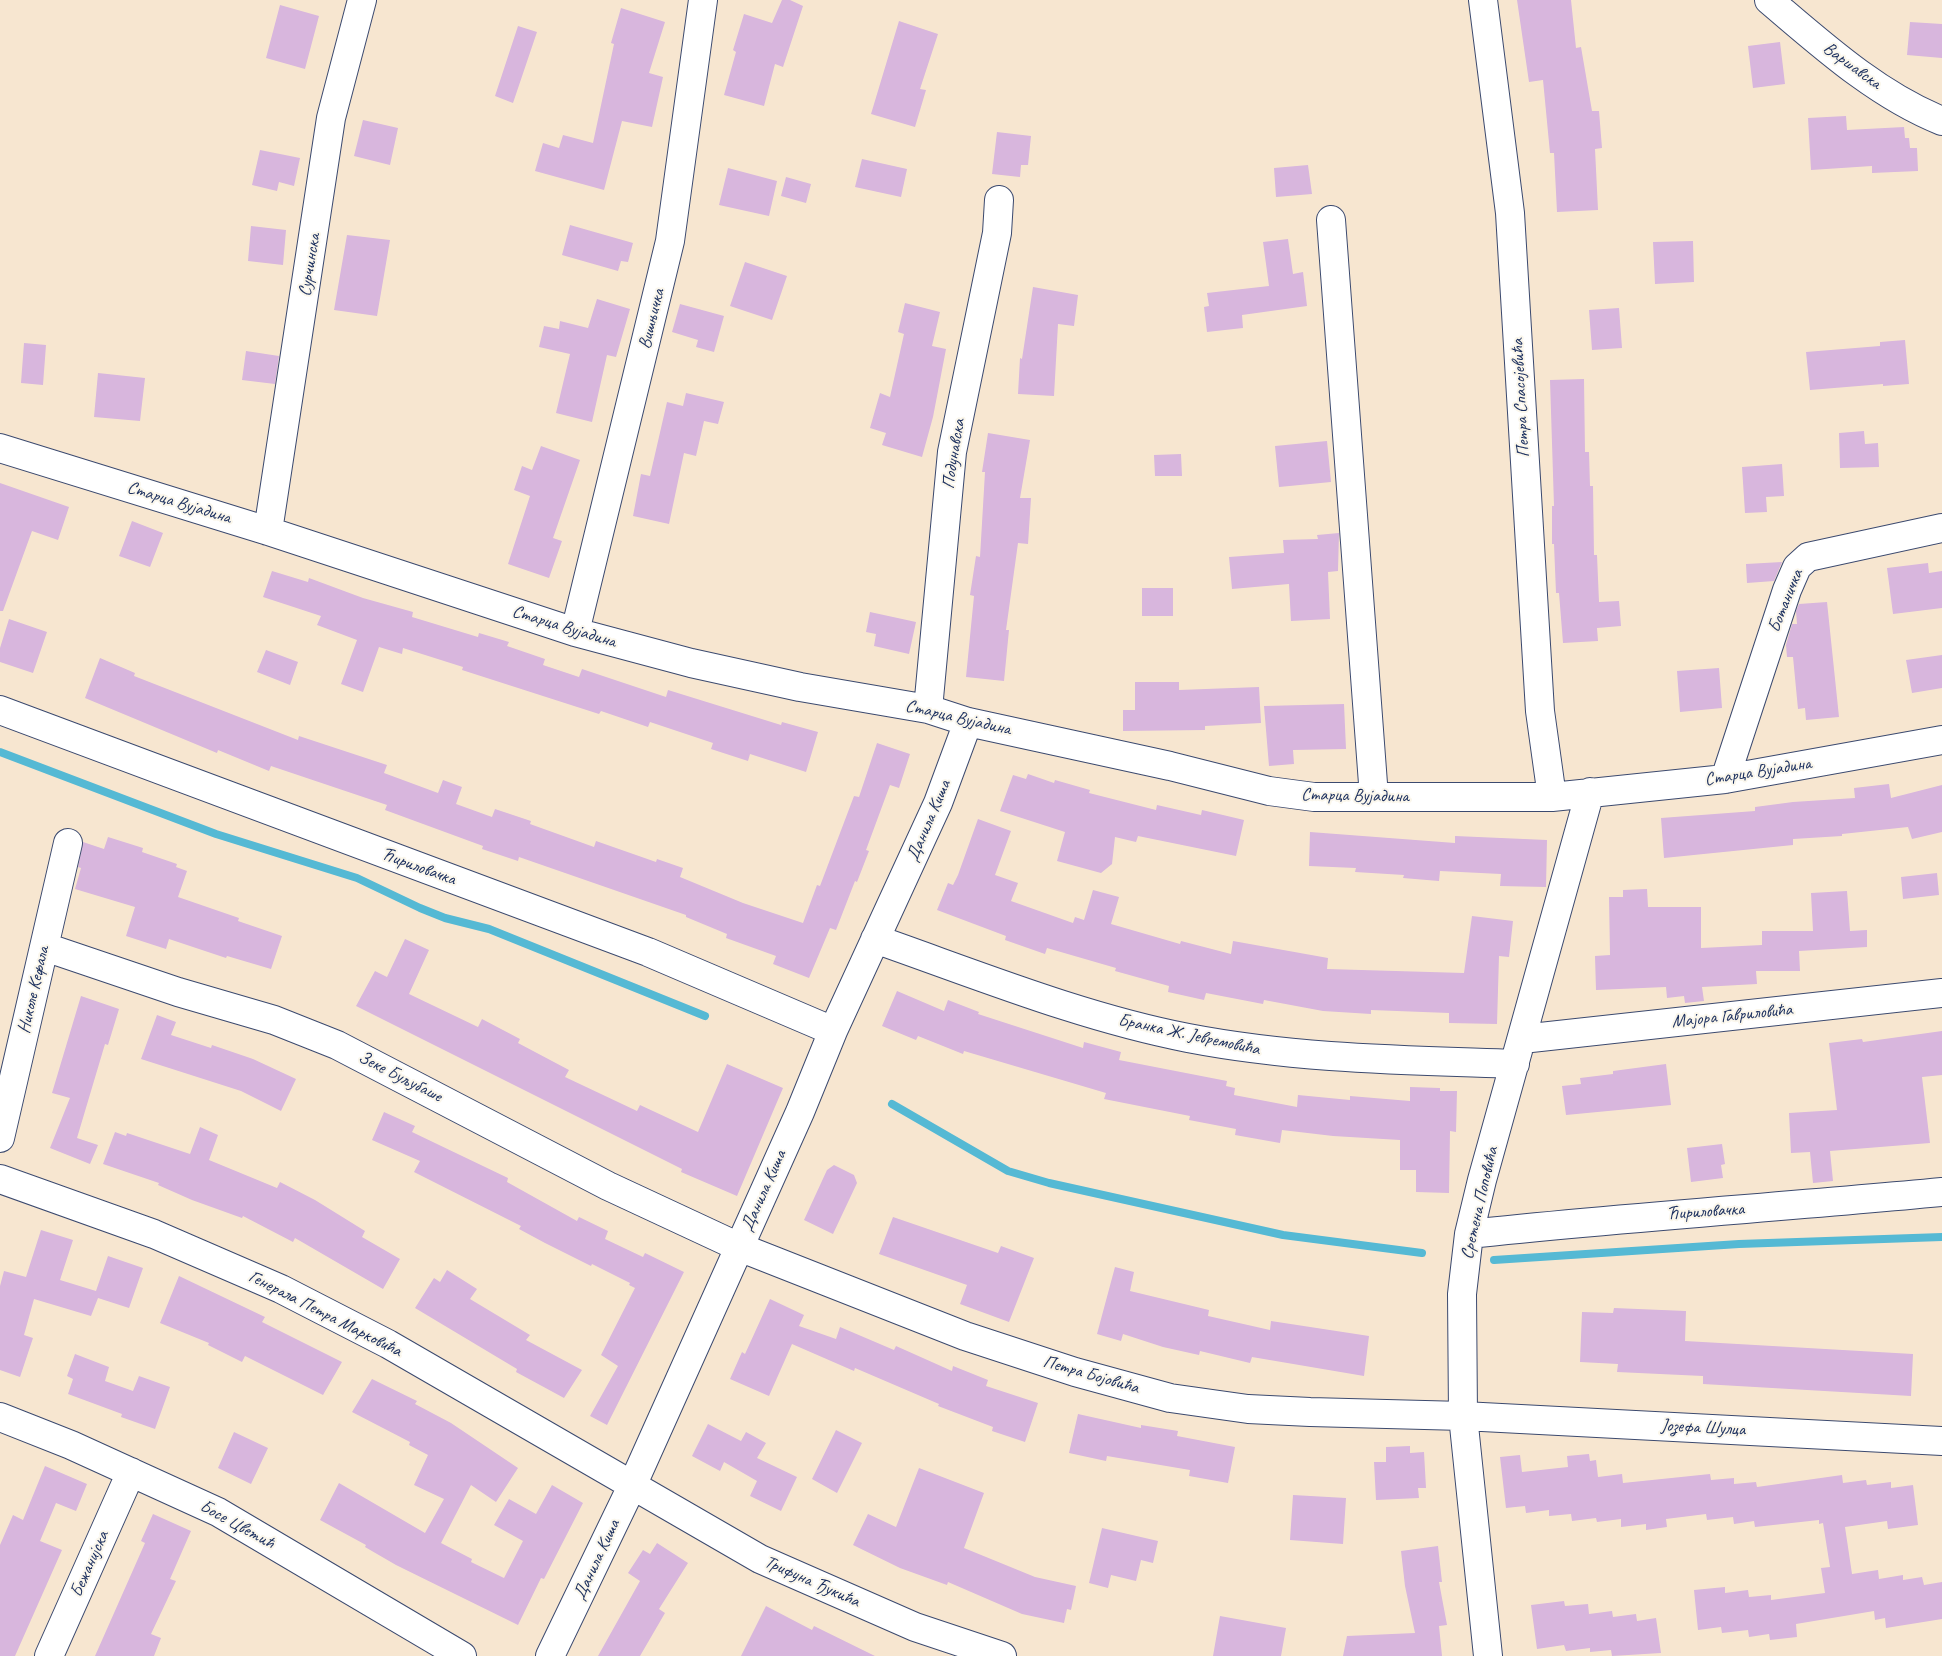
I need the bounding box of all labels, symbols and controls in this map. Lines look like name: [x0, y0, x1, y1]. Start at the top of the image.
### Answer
street label: Варшавска: [1819, 38, 1885, 94]
street label: Сурчинска: [294, 232, 326, 298]
street label: Вишњичка: [634, 287, 670, 351]
street label: Петра Спасојевића: [1507, 338, 1535, 458]
street label: Подунавска: [938, 418, 970, 490]
street label: Старца Вујадина: [124, 477, 234, 529]
street label: Ботаничка: [1764, 566, 1808, 636]
street label: Старца Вујадина: [509, 601, 619, 653]
street label: Старца Вујадина: [903, 695, 1013, 741]
street label: Старца Вујадина: [1703, 753, 1813, 791]
street label: Данила Киша: [902, 777, 956, 865]
street label: Старца Вујадина: [1301, 784, 1409, 808]
street label: Ћириловачка: [377, 843, 459, 891]
street label: Николе Кефала: [13, 944, 55, 1036]
street label: Мајора Гавриловића: [1671, 999, 1793, 1033]
street label: Бранка Ж. Јевремовића: [1116, 1009, 1262, 1061]
street label: Зеке Буљубаше: [354, 1047, 446, 1107]
street label: Сретена Поповића: [1457, 1145, 1503, 1261]
street label: Данила Киша: [737, 1147, 791, 1235]
street label: Ћириловачка: [1665, 1198, 1745, 1226]
street label: Генерала Петра Марковића: [245, 1266, 405, 1362]
street label: Петра Бојовића: [1041, 1351, 1141, 1399]
street label: Јозефа Шулца: [1660, 1415, 1746, 1441]
street label: Босе Цветић: [196, 1496, 278, 1554]
street label: Данила Киша: [569, 1516, 625, 1604]
street label: Бежанијска: [66, 1528, 114, 1600]
street label: Трифуна Ђукића: [761, 1551, 863, 1613]

